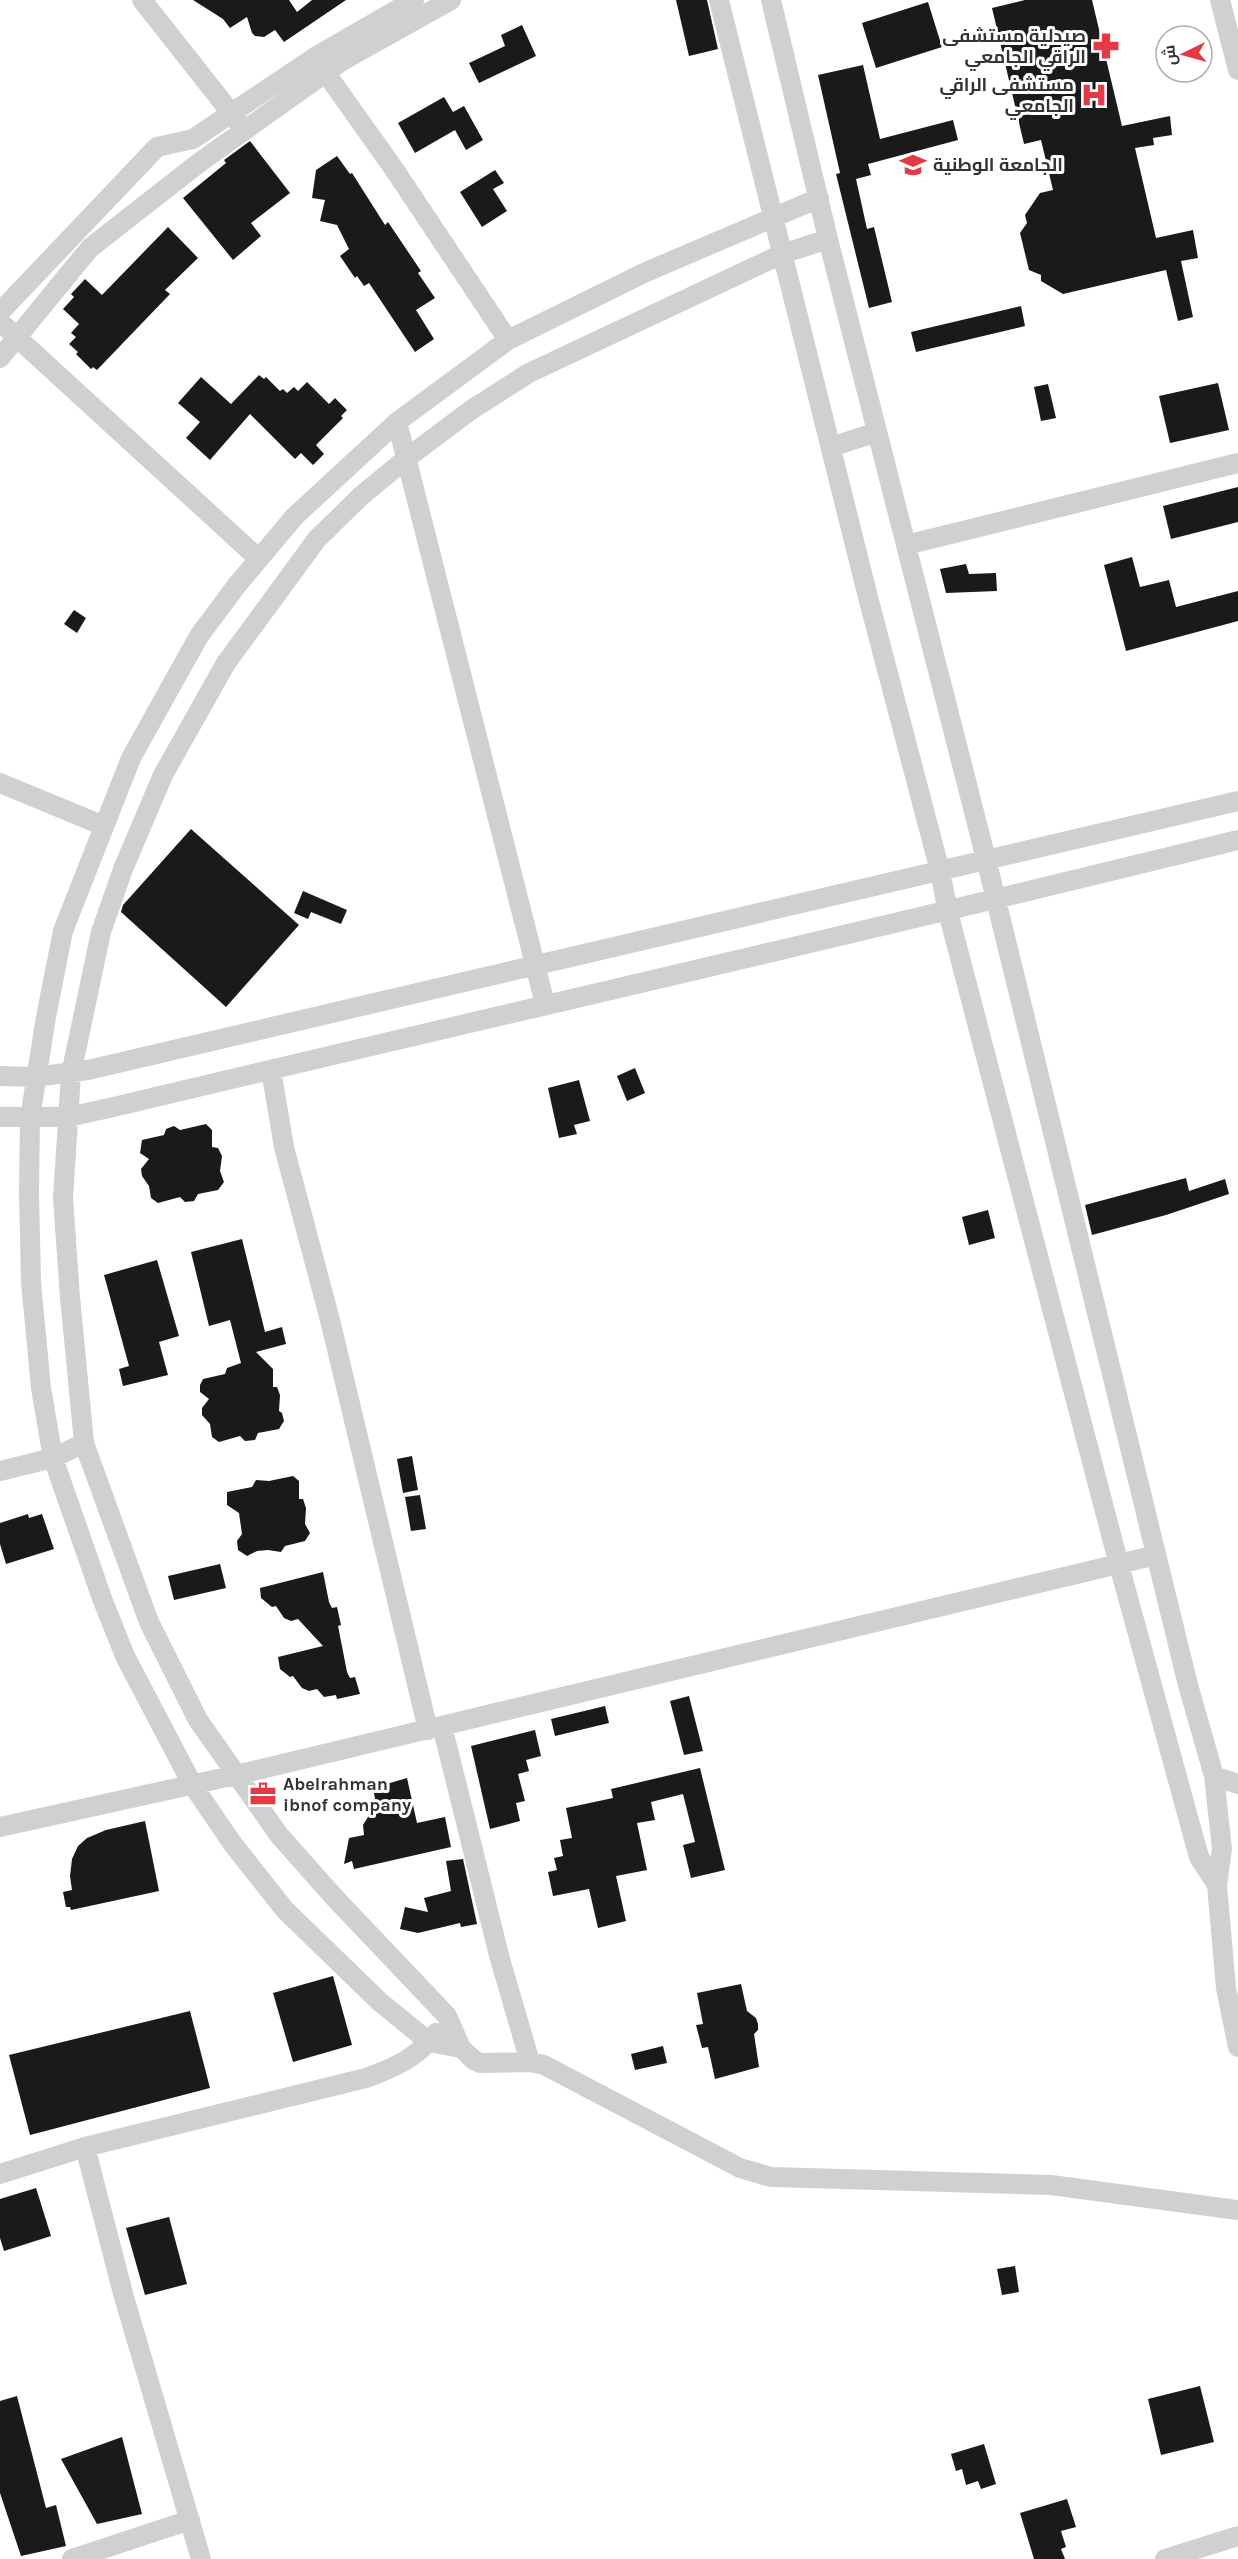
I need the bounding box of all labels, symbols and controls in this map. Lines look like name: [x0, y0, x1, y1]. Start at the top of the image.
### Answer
north arrow: [1154, 24, 1214, 84]
place label: صيدلية مستشفى الراقي الجامعي: [942, 25, 1086, 72]
pharmacy icon: صيدلية مستشفى الراقي الجامعي: [1091, 31, 1121, 61]
text: ش: [1159, 44, 1180, 66]
place label: مستشفى الراقي الجامعي: [940, 74, 1074, 121]
hospital icon: مستشفى الراقي الجامعي: [1079, 80, 1109, 110]
school or university icon: الجامعة الوطنية: [898, 150, 928, 180]
place label: الجامعة الوطنية: [933, 154, 1063, 176]
place label: Abelrahman ibnof company: [283, 1773, 411, 1816]
office icon: Abelrahman ibnof company: [248, 1779, 278, 1809]

